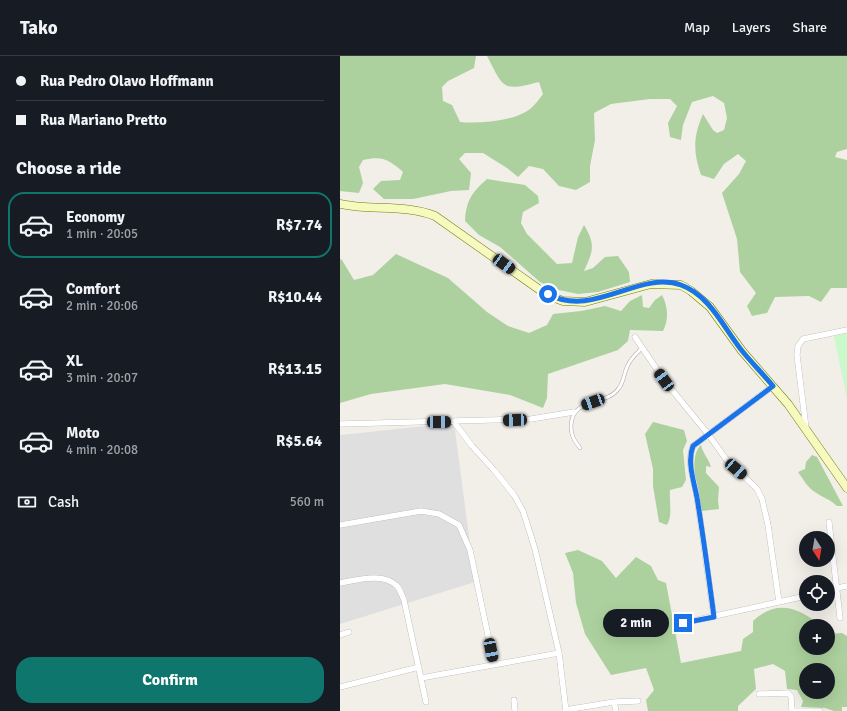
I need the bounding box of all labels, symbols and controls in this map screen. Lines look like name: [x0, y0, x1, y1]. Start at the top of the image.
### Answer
text: Tako: [20, 16, 58, 40]
text: Map: [684, 19, 710, 36]
text: Layers: [732, 19, 771, 36]
text: Share: [793, 19, 827, 36]
text: Rua Pedro Olavo Hoffmann: [40, 72, 214, 90]
text: Rua Mariano Pretto: [40, 111, 167, 129]
text: Choose a ride: [16, 157, 121, 179]
icon: car: [18, 207, 54, 243]
text: Economy: [66, 208, 125, 226]
text: R$7.74: [276, 216, 322, 234]
text: 1 min · 20:05: [66, 226, 138, 242]
car: [491, 252, 517, 276]
icon: car: [18, 279, 54, 315]
text: Comfort: [66, 280, 120, 298]
route start: [539, 285, 557, 303]
text: R$10.44: [268, 288, 322, 306]
text: 2 min · 20:06: [66, 298, 138, 314]
icon: car: [18, 351, 54, 387]
text: XL: [66, 352, 83, 370]
text: R$13.15: [268, 360, 322, 378]
car: [652, 367, 676, 393]
text: 3 min · 20:07: [66, 370, 138, 386]
car: [580, 392, 606, 412]
car: [503, 414, 527, 426]
car: [427, 416, 451, 428]
icon: car: [18, 423, 54, 459]
text: Moto: [66, 424, 100, 442]
text: R$5.64: [276, 432, 322, 450]
text: 4 min · 20:08: [66, 442, 138, 458]
car: [723, 457, 749, 481]
icon: cash: [16, 491, 38, 513]
text: Cash: [48, 493, 79, 511]
text: 560 m: [290, 494, 324, 510]
north arrow: [799, 531, 835, 567]
map controls: [799, 531, 835, 699]
button: locate: [799, 575, 835, 611]
callout: 2 min: [603, 609, 669, 637]
route end: [674, 614, 692, 632]
text: 2 min: [620, 615, 652, 631]
button: +: [799, 619, 835, 655]
car: [483, 637, 499, 663]
button: Confirm: [16, 657, 324, 703]
button: −: [799, 663, 835, 699]

